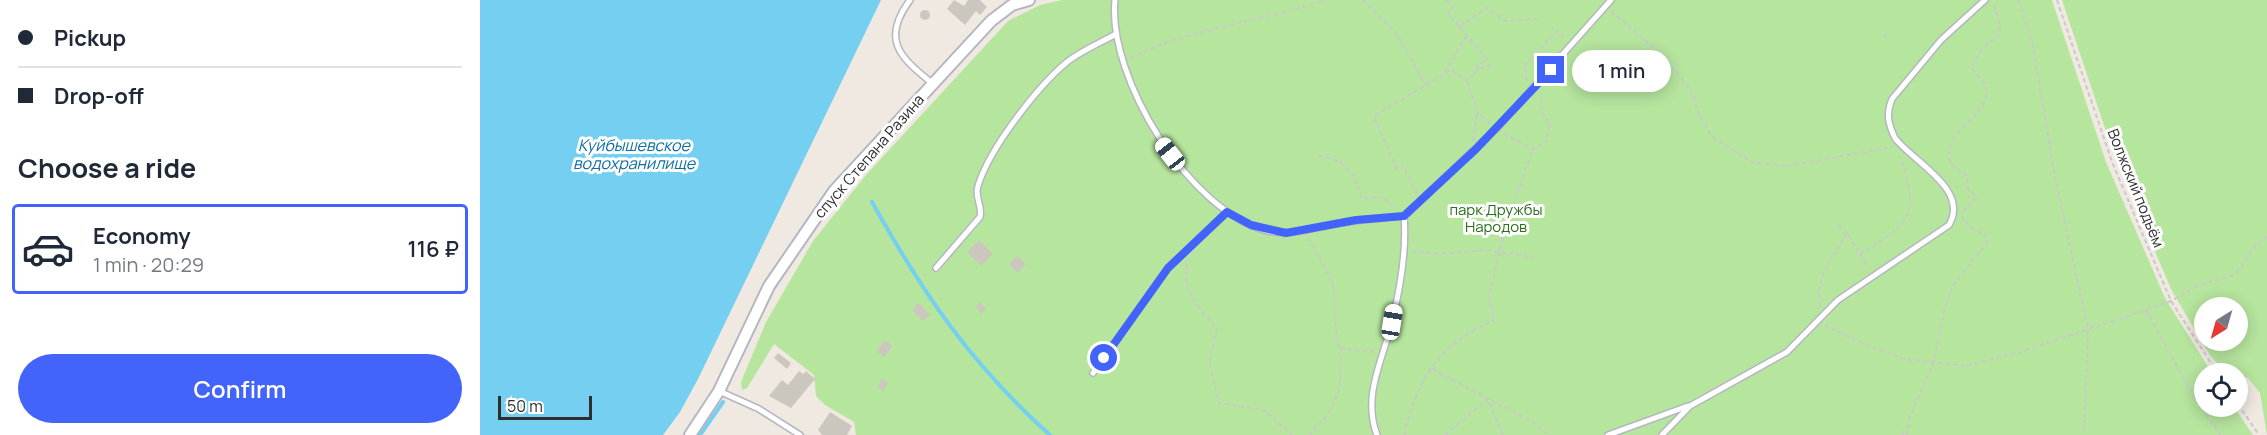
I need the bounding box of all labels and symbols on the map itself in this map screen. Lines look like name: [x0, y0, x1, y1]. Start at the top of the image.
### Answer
callout: 1 min: [1572, 49, 1671, 91]
route end: [1537, 56, 1564, 83]
street label: спуск Степана Разина: [809, 89, 929, 223]
street label: Волжский подъём: [2103, 125, 2169, 251]
water label: Куйбышевское водохранилище: [573, 134, 697, 174]
car: [1152, 134, 1188, 174]
park label: парк Дружбы Народов: [1449, 199, 1543, 237]
north arrow: [2194, 297, 2248, 351]
car: [1380, 303, 1404, 341]
route start: [1090, 344, 1117, 371]
scale bar: [498, 393, 592, 420]

